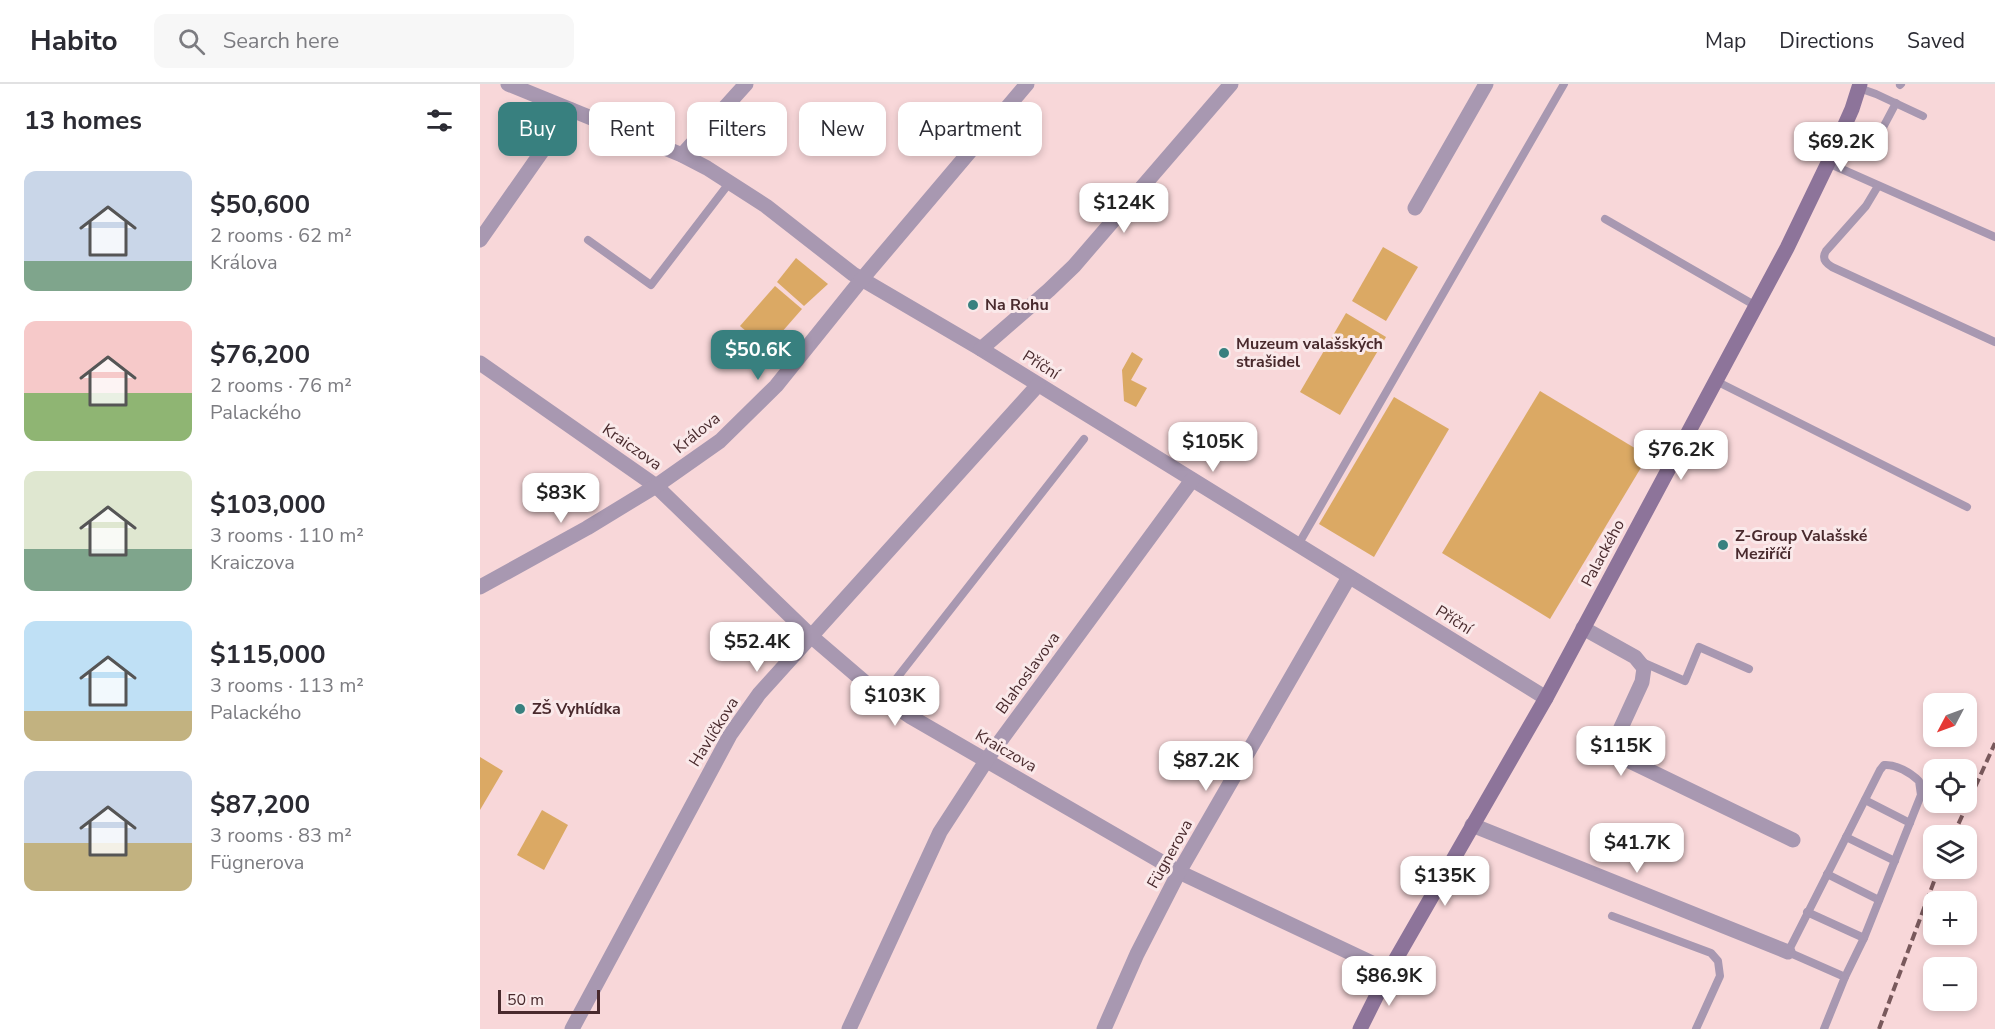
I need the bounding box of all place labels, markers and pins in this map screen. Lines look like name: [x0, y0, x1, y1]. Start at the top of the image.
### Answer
pin: $69.2K: [1792, 122, 1890, 173]
pin: $124K: [1082, 183, 1166, 234]
place label: Na Rohu: [985, 294, 1049, 316]
marker: Na Rohu: [966, 298, 980, 312]
pin: $50.6K: [709, 330, 807, 381]
place label: Muzeum valašských strašidel: [1236, 333, 1383, 373]
marker: Muzeum valašských strašidel: [1217, 346, 1231, 360]
pin: $105K: [1171, 422, 1255, 473]
pin: $76.2K: [1632, 430, 1730, 481]
pin: $83K: [525, 473, 597, 524]
place label: Z-Group Valašské Meziříčí: [1735, 525, 1868, 565]
marker: Z-Group Valašské Meziříčí: [1716, 538, 1730, 552]
pin: $52.4K: [708, 622, 806, 673]
pin: $103K: [853, 676, 937, 727]
place label: ZŠ Vyhlídka: [532, 698, 621, 720]
marker: ZŠ Vyhlídka: [513, 702, 527, 716]
pin: $115K: [1579, 726, 1663, 777]
pin: $87.2K: [1157, 741, 1255, 792]
pin: $41.7K: [1588, 823, 1686, 874]
pin: $135K: [1403, 856, 1487, 907]
pin: $86.9K: [1340, 956, 1438, 1007]

